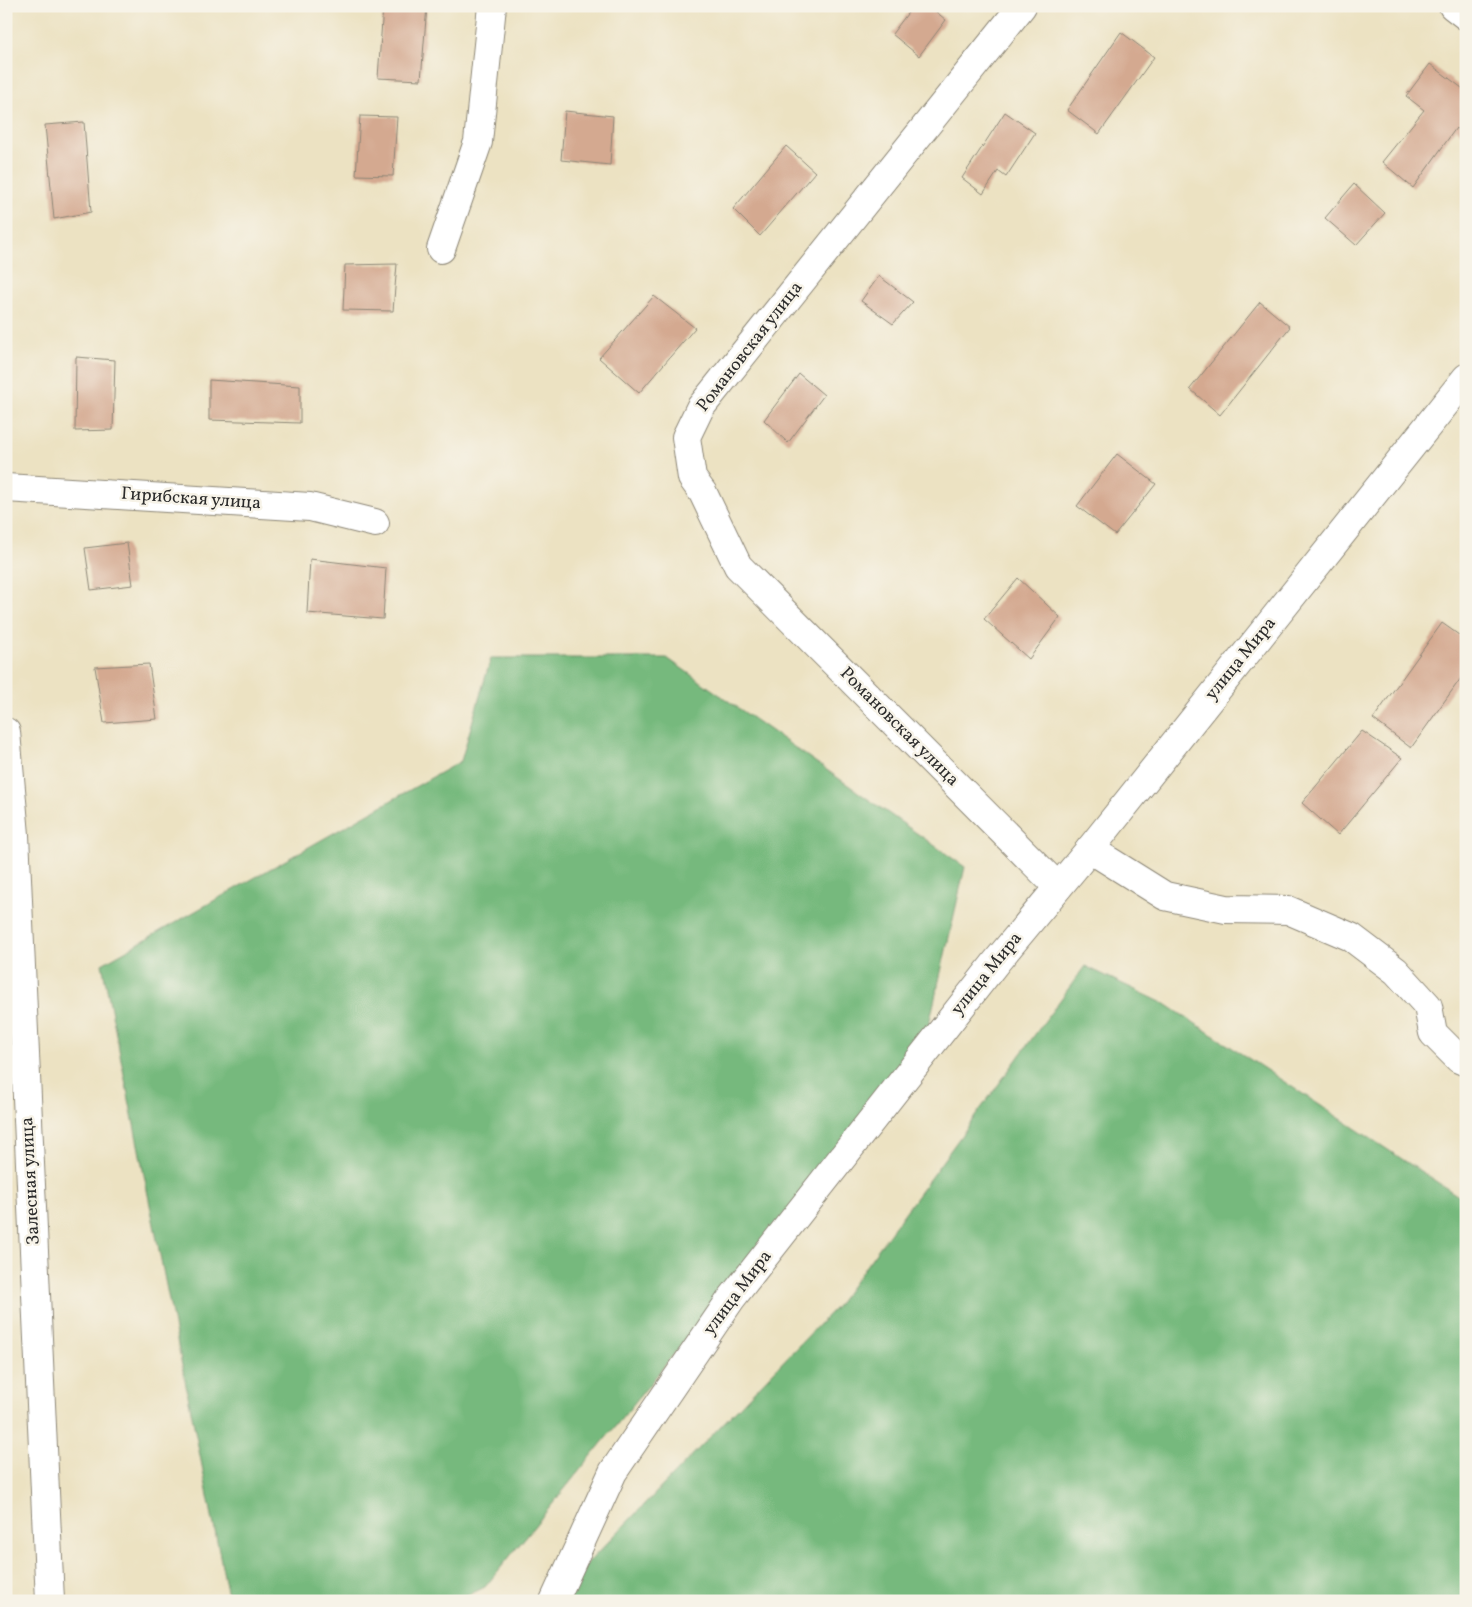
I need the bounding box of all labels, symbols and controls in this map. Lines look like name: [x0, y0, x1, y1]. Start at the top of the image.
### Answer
street label: Романовская улица: [691, 276, 809, 418]
street label: Гирибская улица: [120, 482, 262, 516]
street label: улица Мира: [1200, 612, 1282, 706]
street label: Романовская улица: [834, 662, 964, 792]
street label: улица Мира: [946, 927, 1028, 1021]
street label: Залесная улица: [15, 1116, 47, 1246]
street label: улица Мира: [698, 1245, 778, 1341]

